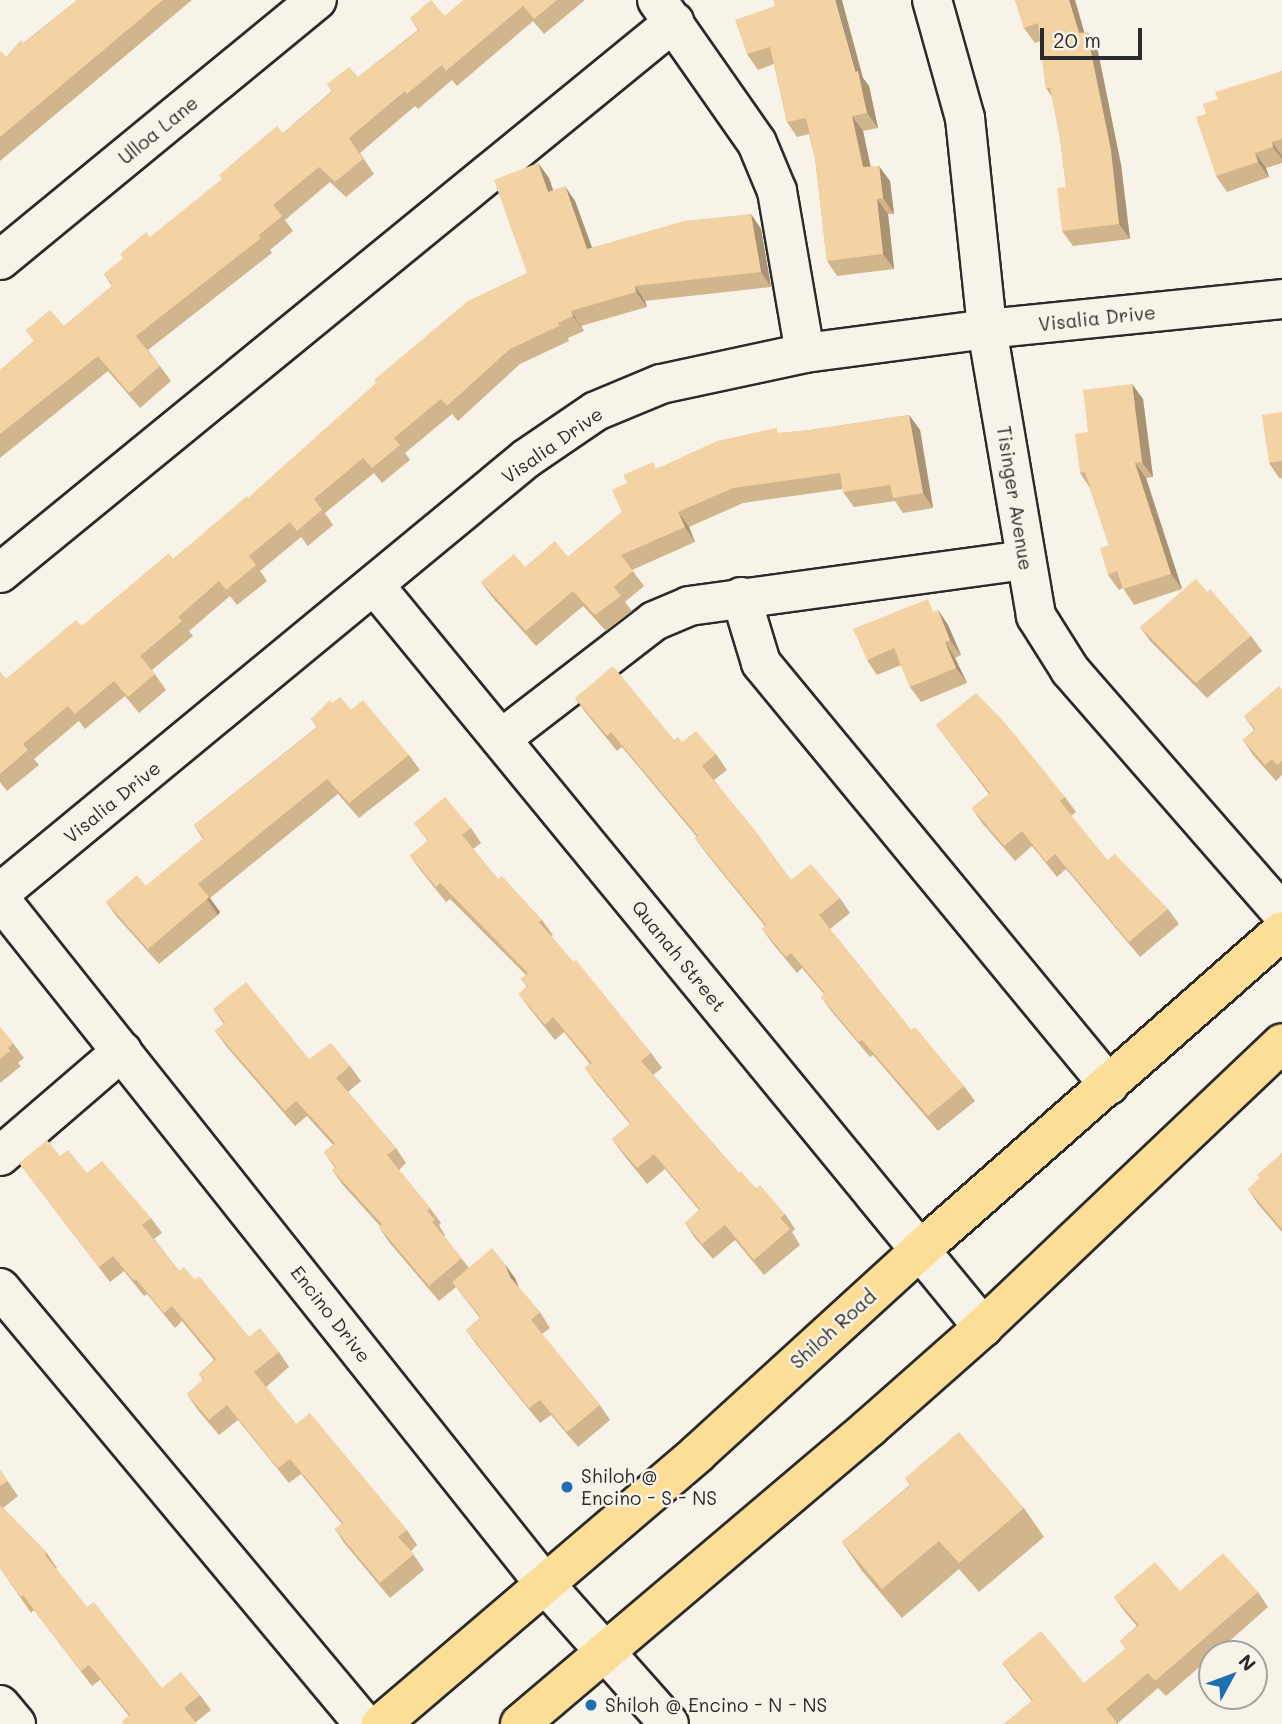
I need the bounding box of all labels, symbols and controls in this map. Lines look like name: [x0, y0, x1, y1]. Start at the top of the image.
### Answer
scale bar: [1044, 14, 1146, 58]
text: 20 m: [1053, 26, 1101, 53]
street label: Ulloa Lane: [114, 91, 202, 169]
street label: Visalia Drive: [1037, 301, 1157, 335]
street label: Visalia Drive: [497, 402, 607, 488]
street label: Tisinger Avenue: [992, 424, 1038, 572]
street label: Visalia Drive: [59, 756, 165, 848]
street label: Quanah Street: [627, 896, 731, 1016]
street label: Encino Drive: [286, 1261, 376, 1367]
street label: Shiloh Road: [785, 1285, 881, 1373]
place label: Shiloh @ Encino - S - NS: [581, 1465, 717, 1509]
marker: Shiloh @ Encino - S - NS: [559, 1479, 575, 1495]
north arrow: [1198, 1640, 1268, 1710]
text: N: [1234, 1649, 1262, 1676]
place label: Shiloh @ Encino - N - NS: [605, 1694, 827, 1716]
marker: Shiloh @ Encino - N - NS: [583, 1697, 599, 1713]

